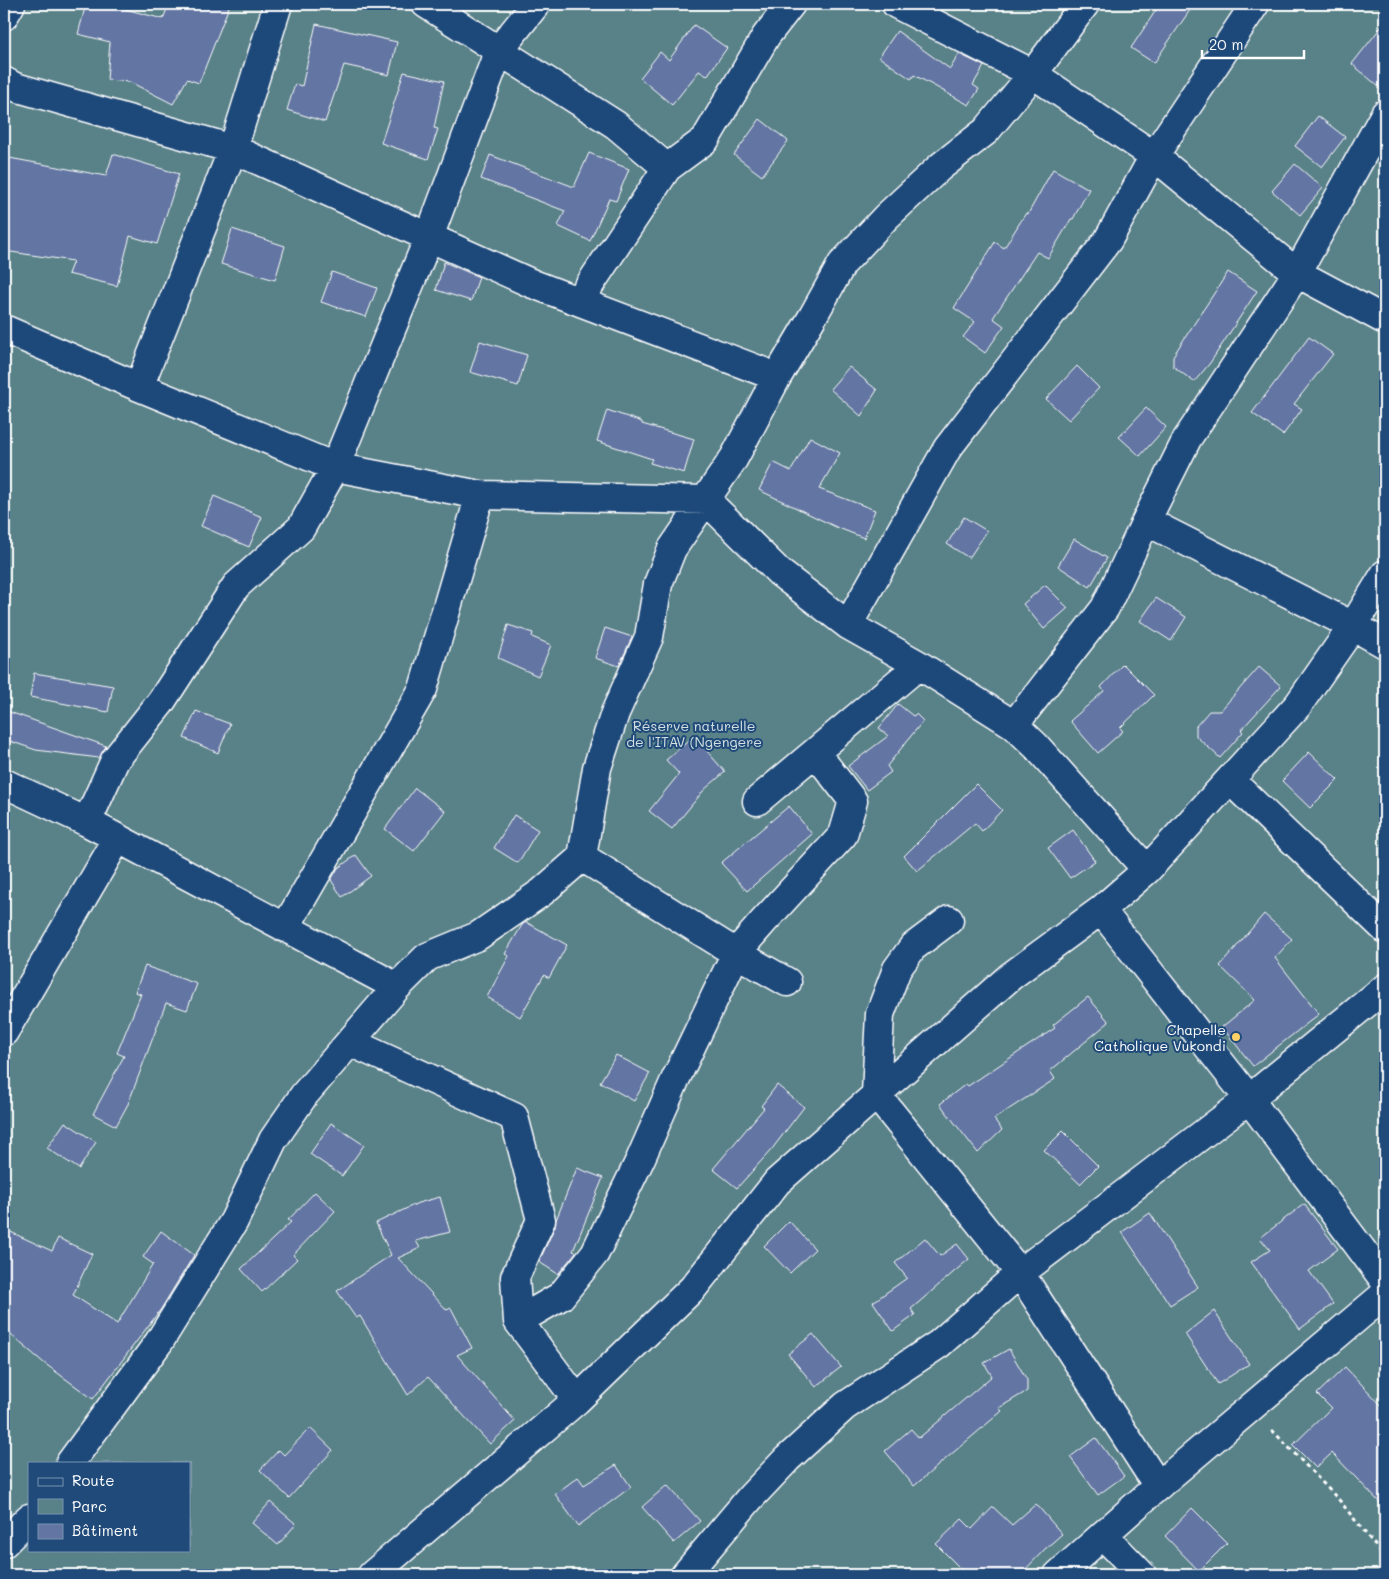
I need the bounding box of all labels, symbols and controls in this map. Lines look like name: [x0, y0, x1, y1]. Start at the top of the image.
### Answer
scale bar: [1202, 28, 1304, 60]
text: 20 m: [1209, 34, 1243, 54]
park label: Réserve naturelle de l'ITAV (Ngengere: [626, 716, 762, 751]
place label: Chapelle Catholique Vukondi: [1094, 1020, 1226, 1055]
marker: Chapelle Catholique Vukondi: [1230, 1031, 1242, 1043]
legend: [28, 1462, 190, 1552]
text: Route: [72, 1470, 115, 1490]
text: Parc: [72, 1496, 107, 1516]
text: Bâtiment: [72, 1520, 138, 1540]

